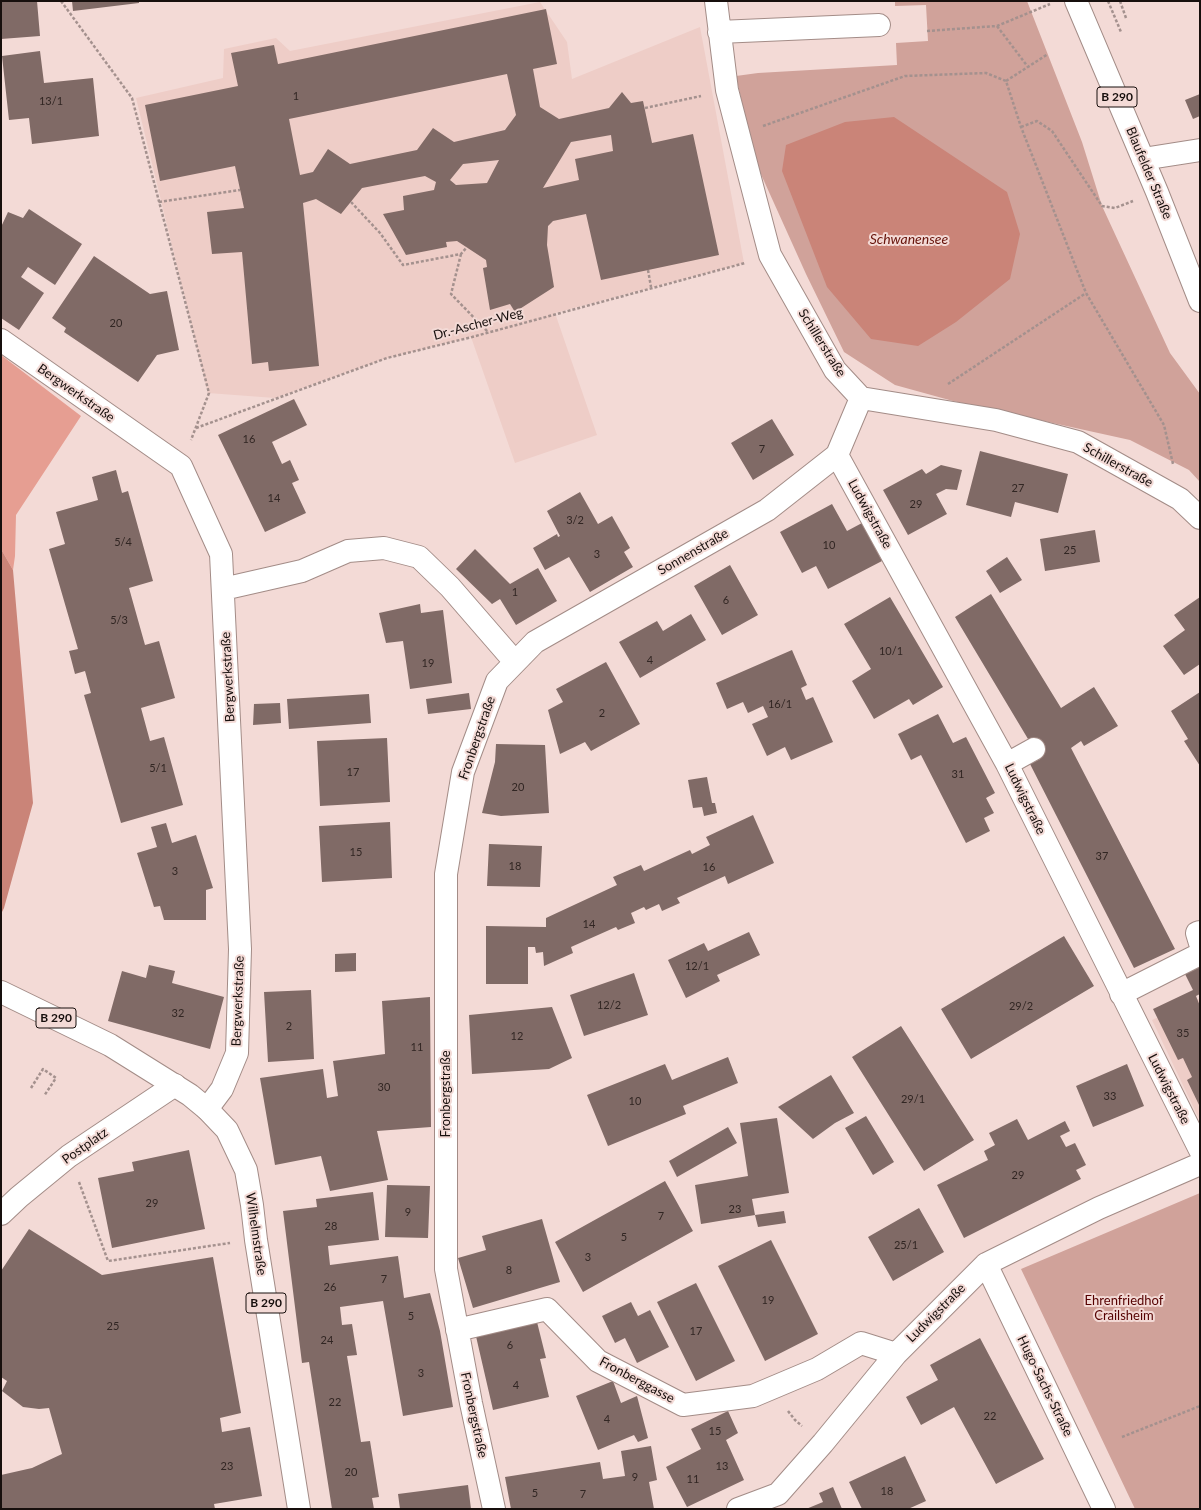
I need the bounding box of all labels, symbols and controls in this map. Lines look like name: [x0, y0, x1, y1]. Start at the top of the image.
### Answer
road number: B 290: [1097, 87, 1137, 107]
house number: 1: [293, 89, 299, 103]
house number: 13/1: [39, 94, 63, 108]
street label: Blaufelder Straße: [1123, 125, 1175, 221]
water label: Schwanensee: [870, 231, 948, 247]
street label: Dr.-Ascher-Weg: [432, 305, 524, 343]
street label: Schillerstraße: [795, 306, 849, 380]
house number: 20: [110, 316, 122, 330]
street label: Bergwerkstraße: [34, 361, 118, 425]
house number: 16: [243, 432, 255, 446]
street label: Schillerstraße: [1081, 439, 1155, 491]
house number: 7: [759, 442, 765, 456]
street label: Ludwigstraße: [845, 477, 895, 551]
house number: 27: [1012, 481, 1024, 495]
house number: 14: [268, 491, 280, 505]
house number: 29: [910, 497, 922, 511]
house number: 3/2: [566, 513, 584, 527]
street label: Sonnenstraße: [655, 526, 731, 578]
house number: 5/4: [114, 535, 132, 549]
house number: 10: [823, 538, 835, 552]
house number: 25: [1064, 543, 1076, 557]
house number: 3: [594, 547, 600, 561]
house number: 1: [512, 585, 518, 599]
house number: 6: [723, 593, 729, 607]
house number: 5/3: [110, 613, 128, 627]
street label: Bergwerkstraße: [218, 631, 238, 723]
house number: 10/1: [879, 644, 903, 658]
house number: 4: [647, 653, 653, 667]
house number: 19: [422, 656, 434, 670]
street label: Fronbergstraße: [455, 694, 499, 782]
house number: 16/1: [768, 697, 792, 711]
house number: 2: [599, 706, 605, 720]
house number: 5/1: [149, 761, 167, 775]
street label: Ludwigstraße: [1001, 761, 1049, 837]
house number: 17: [347, 765, 359, 779]
house number: 31: [952, 767, 964, 781]
house number: 20: [512, 780, 524, 794]
house number: 15: [350, 845, 362, 859]
house number: 37: [1096, 849, 1108, 863]
house number: 18: [509, 859, 521, 873]
house number: 16: [703, 860, 715, 874]
house number: 3: [172, 864, 178, 878]
house number: 14: [583, 917, 595, 931]
street label: Bergwerkstraße: [229, 955, 247, 1047]
house number: 12/1: [685, 959, 709, 973]
house number: 12/2: [597, 998, 621, 1012]
house number: 29/2: [1009, 999, 1033, 1013]
house number: 32: [172, 1006, 184, 1020]
road number: B 290: [36, 1008, 76, 1028]
house number: 2: [286, 1019, 292, 1033]
house number: 35: [1177, 1026, 1189, 1040]
house number: 12: [511, 1029, 523, 1043]
house number: 11: [411, 1040, 423, 1054]
street label: Fronbergstraße: [438, 1050, 454, 1138]
street label: Ludwigstraße: [1145, 1051, 1193, 1127]
house number: 30: [378, 1080, 390, 1094]
house number: 33: [1104, 1089, 1116, 1103]
house number: 29/1: [901, 1092, 925, 1106]
house number: 10: [629, 1094, 641, 1108]
street label: Postplatz: [59, 1125, 111, 1167]
house number: 29: [1012, 1168, 1024, 1182]
street label: Wilhelmstraße: [242, 1192, 270, 1276]
house number: 29: [146, 1196, 158, 1210]
house number: 23: [729, 1202, 741, 1216]
house number: 9: [405, 1205, 411, 1219]
house number: 7: [658, 1209, 664, 1223]
house number: 28: [325, 1219, 337, 1233]
house number: 5: [621, 1230, 627, 1244]
house number: 25/1: [894, 1238, 918, 1252]
house number: 3: [585, 1250, 591, 1264]
house number: 8: [506, 1263, 512, 1277]
house number: 7: [381, 1272, 387, 1286]
house number: 26: [324, 1280, 336, 1294]
street label: Ludwigstraße: [903, 1280, 969, 1346]
road number: B 290: [246, 1293, 286, 1313]
house number: 19: [762, 1293, 774, 1307]
park label: Ehrenfriedhof Crailsheim: [1085, 1293, 1163, 1324]
house number: 5: [408, 1309, 414, 1323]
house number: 25: [107, 1319, 119, 1333]
house number: 17: [690, 1324, 702, 1338]
house number: 24: [321, 1333, 333, 1347]
street label: Hugo-Sachs-Straße: [1014, 1333, 1076, 1439]
house number: 6: [507, 1338, 513, 1352]
street label: Fronberggasse: [597, 1354, 677, 1406]
house number: 3: [418, 1366, 424, 1380]
street label: Fronbergstraße: [457, 1371, 491, 1459]
house number: 4: [513, 1378, 519, 1392]
house number: 22: [329, 1395, 341, 1409]
house number: 22: [984, 1409, 996, 1423]
house number: 4: [604, 1412, 610, 1426]
house number: 15: [709, 1424, 721, 1438]
house number: 23: [221, 1459, 233, 1473]
house number: 13: [716, 1459, 728, 1473]
house number: 20: [345, 1465, 357, 1479]
house number: 9: [632, 1470, 638, 1484]
house number: 11: [687, 1472, 699, 1486]
house number: 18: [881, 1484, 893, 1498]
house number: 5: [532, 1486, 538, 1500]
house number: 7: [580, 1487, 586, 1501]

